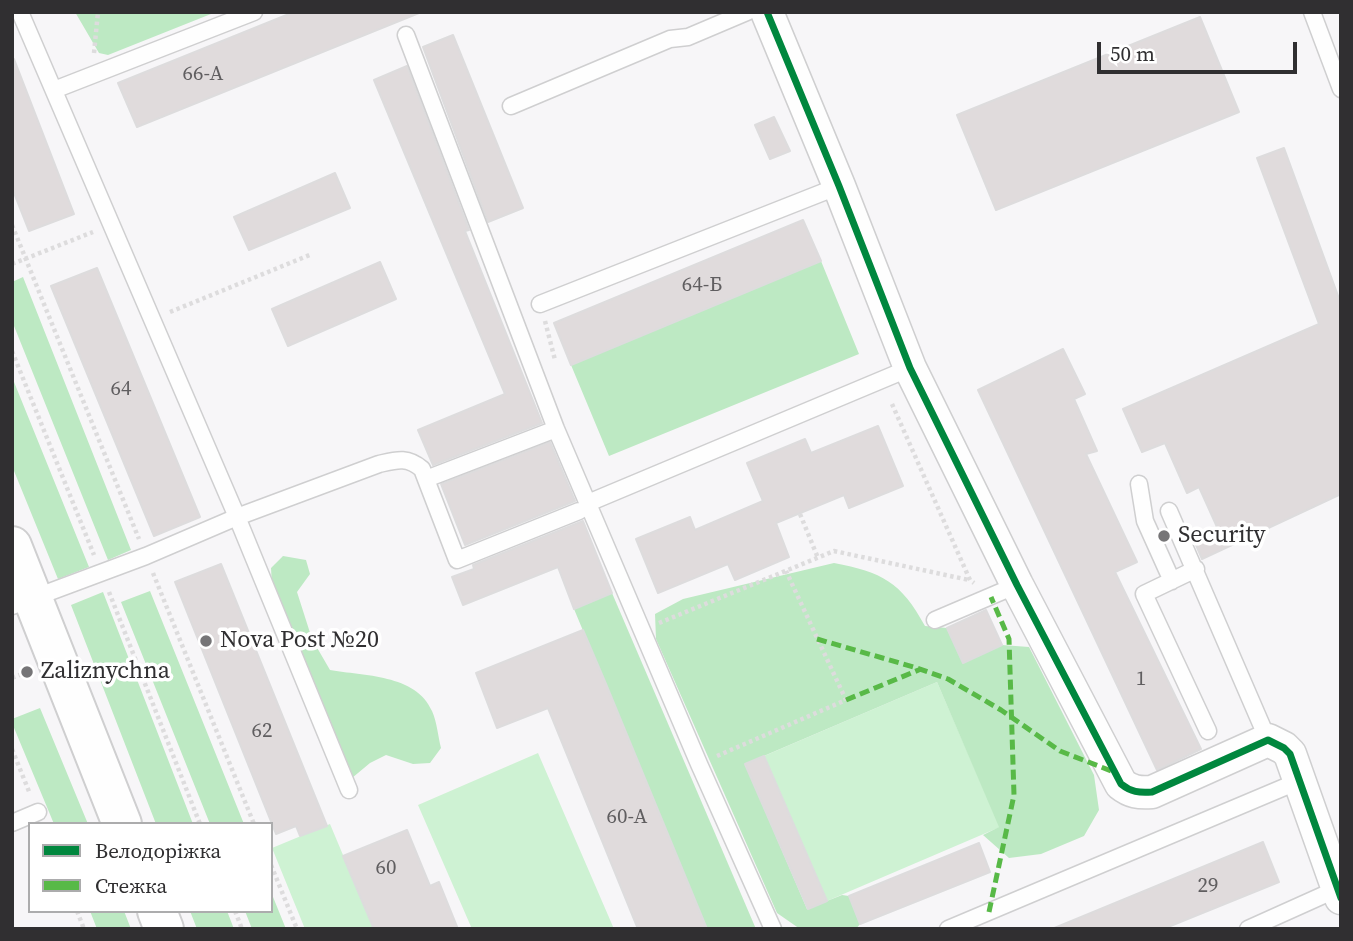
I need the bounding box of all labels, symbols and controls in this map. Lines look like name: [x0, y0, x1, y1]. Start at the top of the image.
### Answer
scale bar: [1101, 28, 1300, 72]
text: 50 m: [1110, 39, 1155, 68]
house number: 66-А: [183, 62, 223, 88]
house number: 64-Б: [682, 273, 722, 299]
house number: 64: [111, 377, 131, 403]
place label: Security: [1178, 522, 1266, 550]
marker: Security: [1156, 528, 1172, 544]
place label: Nova Post №20: [220, 627, 379, 655]
marker: Nova Post №20: [198, 633, 214, 649]
place label: Zaliznychna: [41, 658, 170, 686]
marker: Zaliznychna: [19, 664, 35, 680]
house number: 1: [1136, 667, 1146, 693]
house number: 62: [252, 719, 272, 745]
house number: 60-А: [607, 805, 647, 831]
legend: [28, 822, 273, 913]
text: Велодоріжка: [95, 836, 221, 865]
house number: 60: [376, 856, 396, 882]
text: Стежка: [95, 871, 167, 900]
house number: 29: [1198, 874, 1218, 900]

